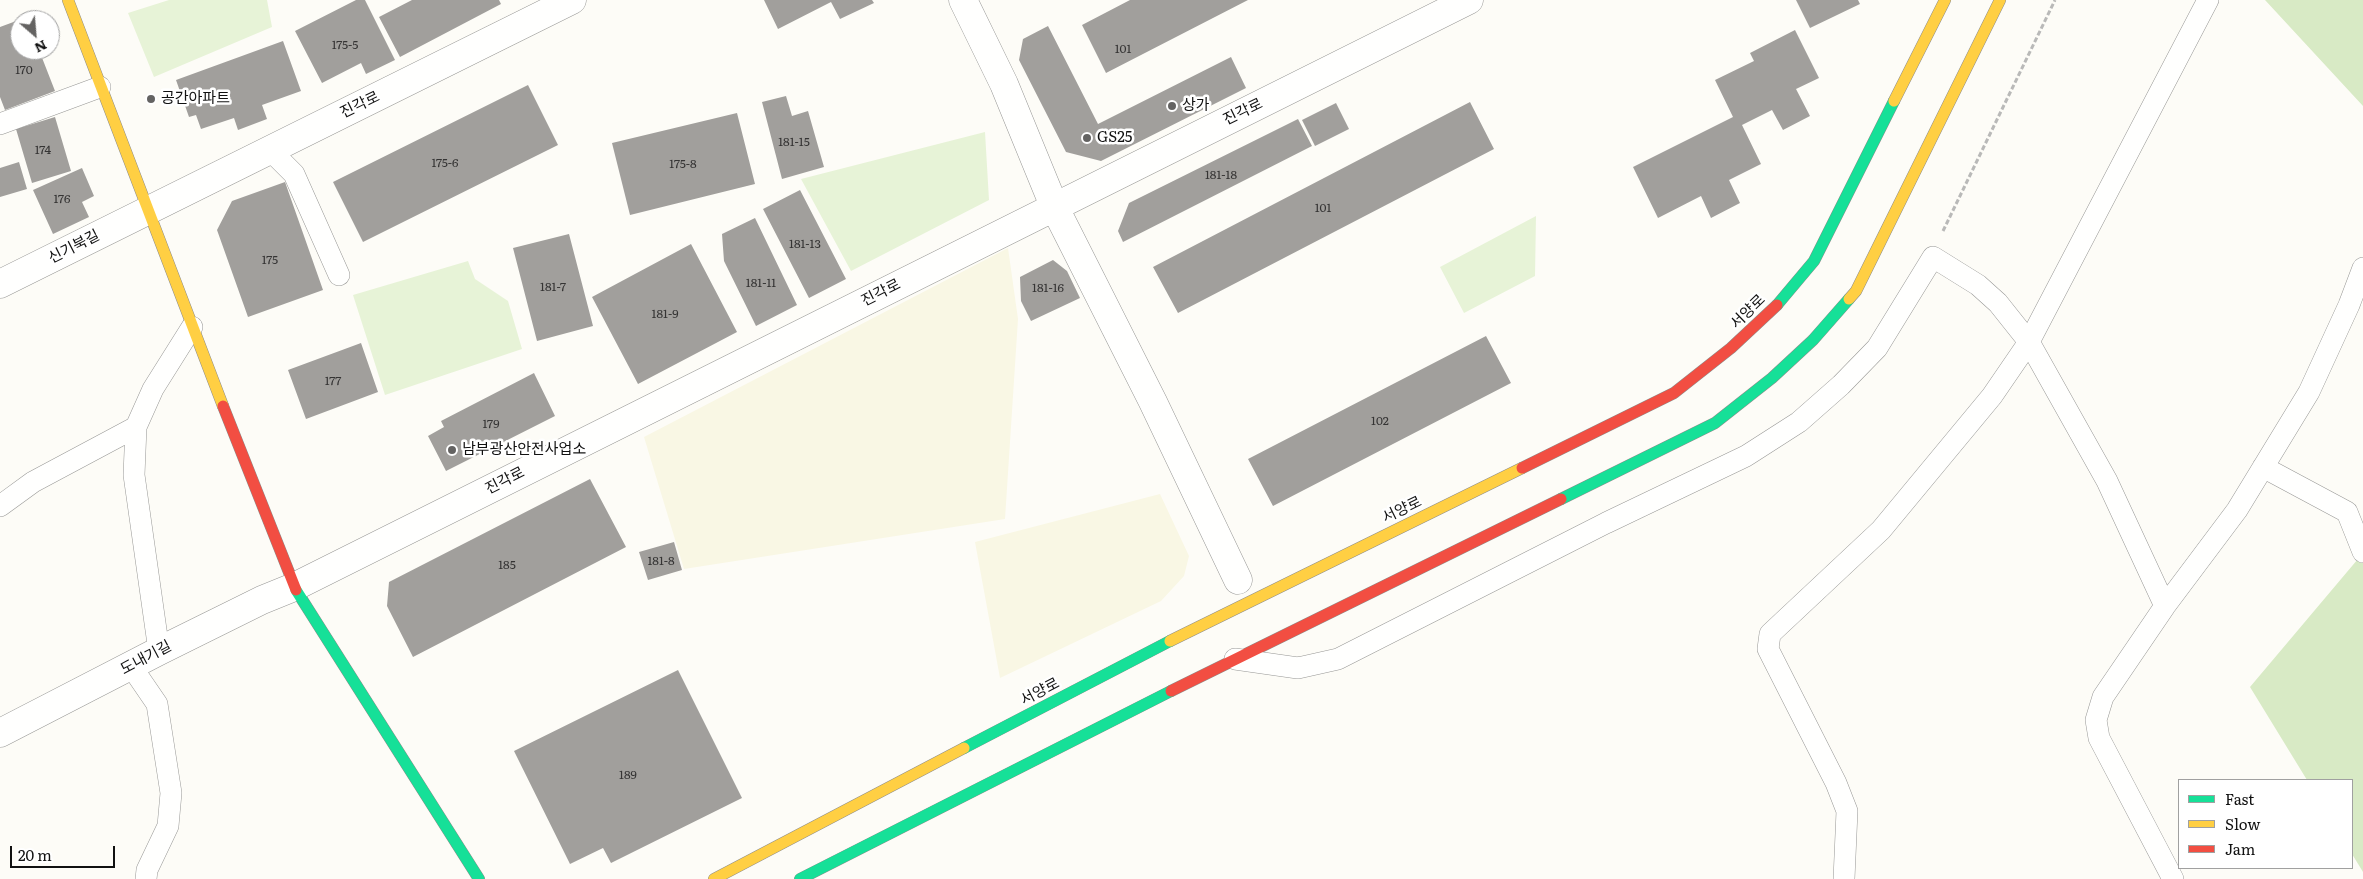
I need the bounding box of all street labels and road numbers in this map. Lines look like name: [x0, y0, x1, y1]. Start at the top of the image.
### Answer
street label: 진각로: [337, 88, 383, 122]
street label: 진각로: [1220, 95, 1266, 129]
street label: 신기북길: [45, 226, 103, 268]
street label: 진각로: [858, 276, 904, 310]
street label: 서양로: [1727, 291, 1769, 333]
street label: 진각로: [482, 464, 528, 498]
street label: 서양로: [1379, 493, 1425, 527]
street label: 도내기길: [117, 637, 175, 679]
street label: 서양로: [1017, 674, 1063, 710]

